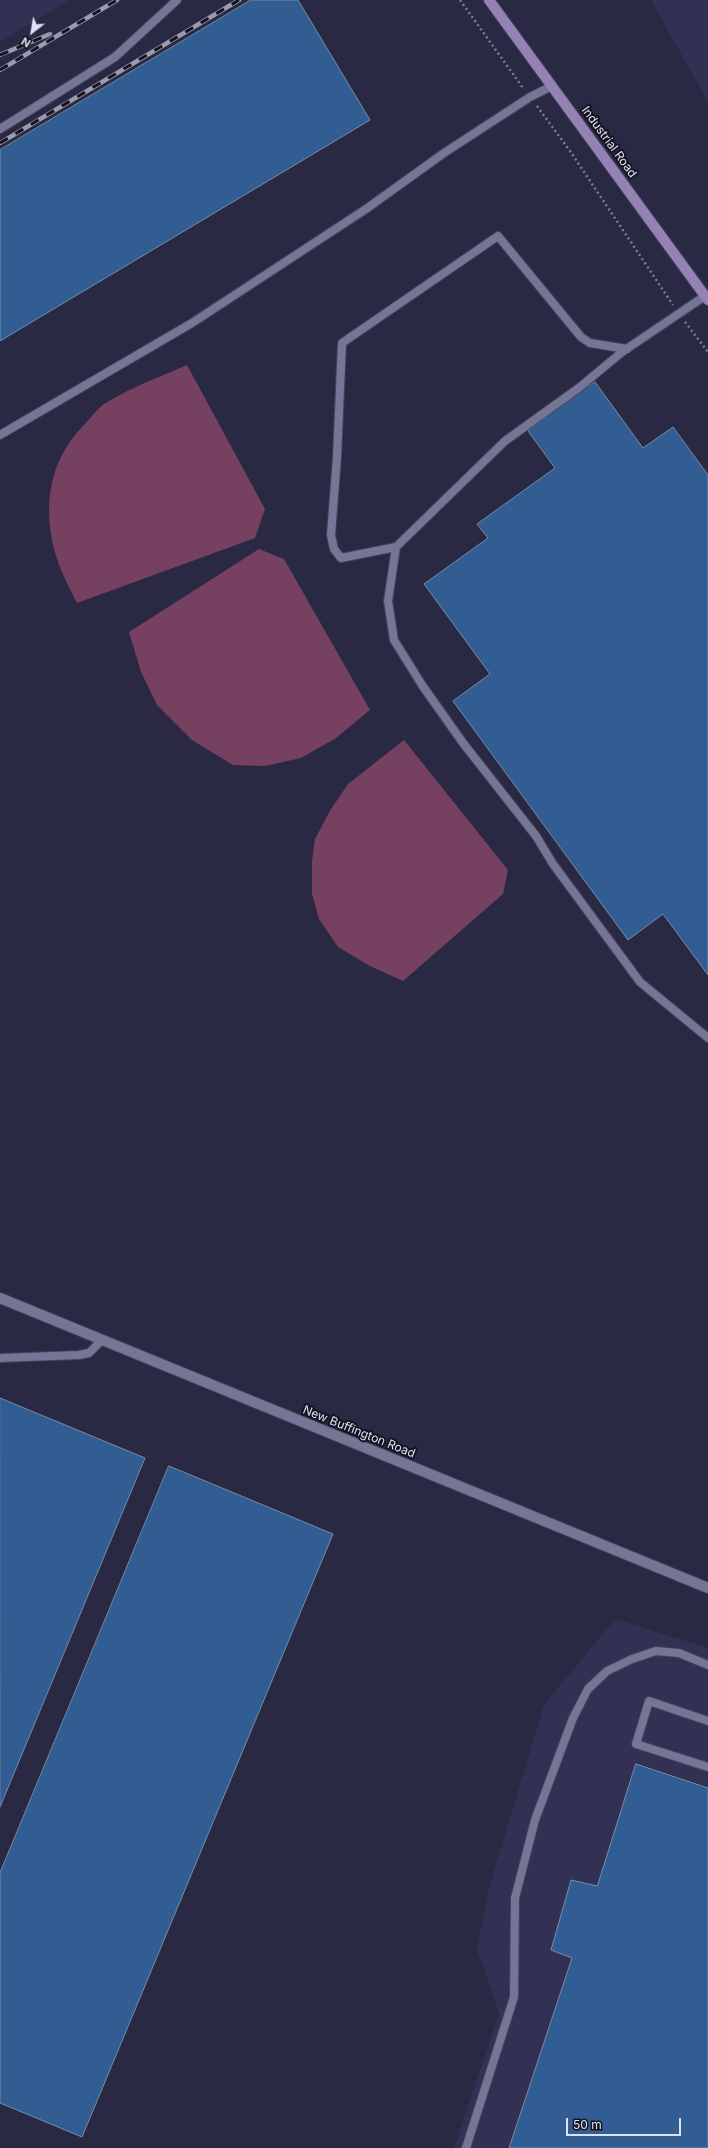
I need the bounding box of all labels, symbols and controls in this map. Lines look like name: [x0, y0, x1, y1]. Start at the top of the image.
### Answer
north arrow: [12, 12, 52, 52]
text: N: [19, 34, 33, 50]
street label: Industrial Road: [578, 104, 640, 180]
street label: New Buffington Road: [301, 1403, 417, 1461]
scale bar: [568, 2110, 683, 2136]
text: 50 m: [573, 2117, 602, 2132]

